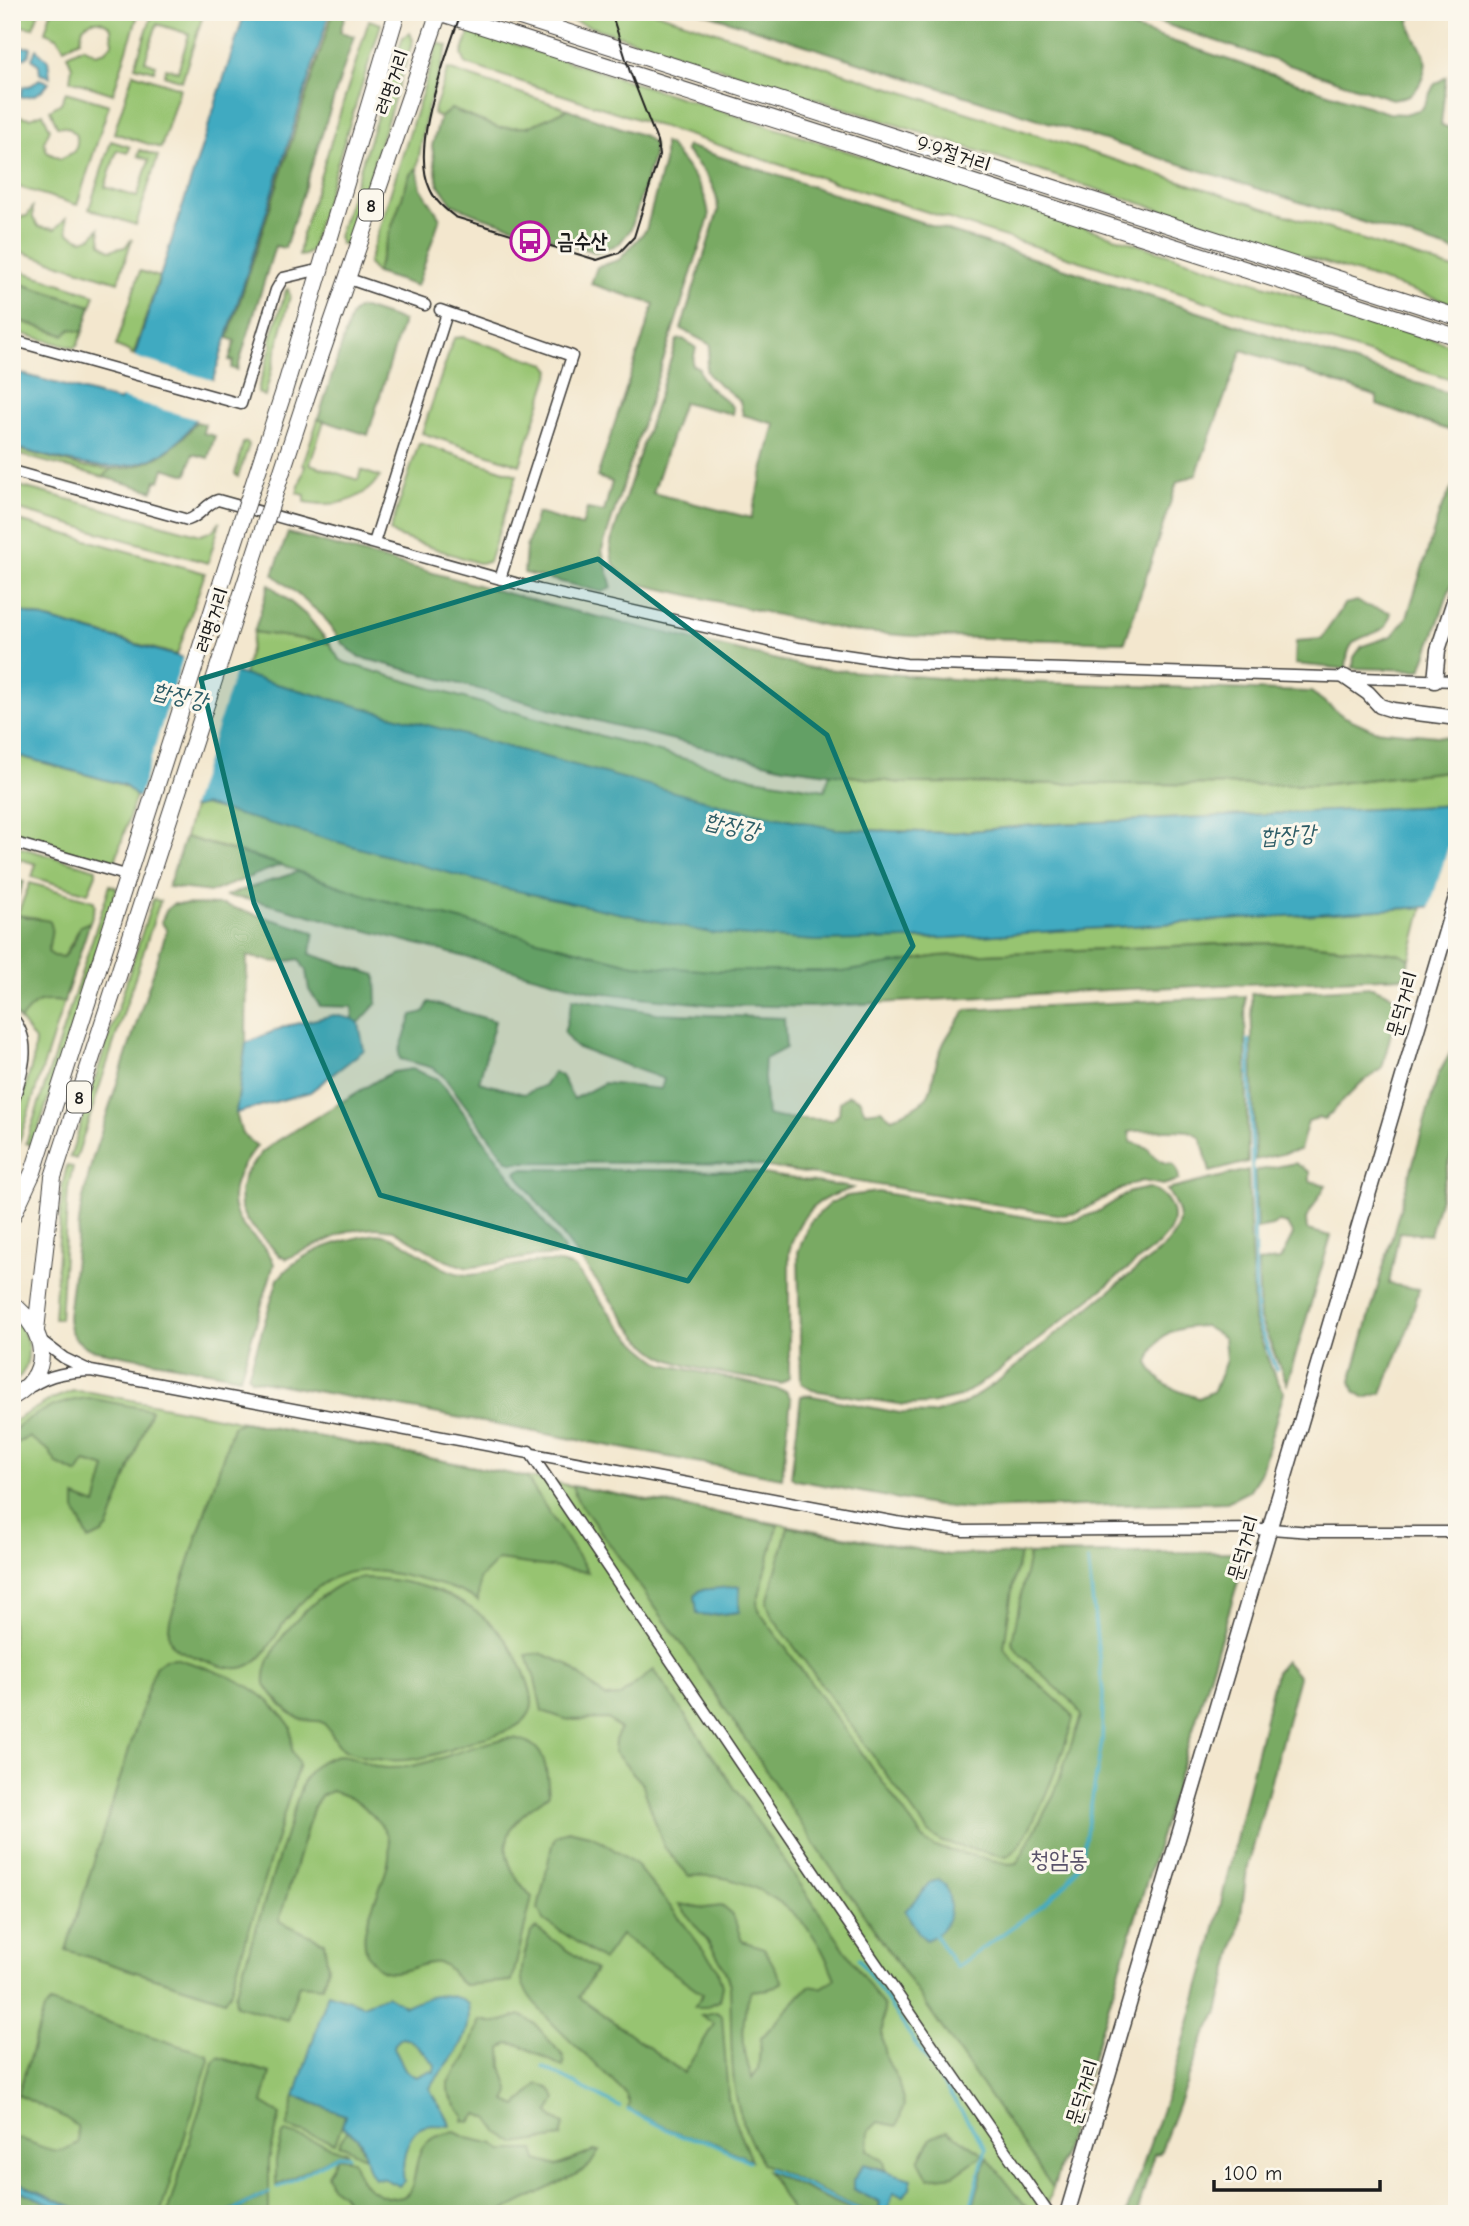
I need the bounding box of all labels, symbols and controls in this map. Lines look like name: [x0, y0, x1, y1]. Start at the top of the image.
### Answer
street label: 려명거리: [370, 46, 414, 118]
street label: 9·9절거리: [914, 131, 994, 177]
road number: 8: [359, 190, 383, 220]
bus stop icon: 금수산: [509, 220, 551, 262]
place label: 금수산: [557, 229, 608, 253]
street label: 려명거리: [190, 584, 234, 656]
water label: 합장강: [150, 676, 212, 715]
water label: 합장강: [702, 806, 764, 845]
water label: 합장강: [1260, 819, 1319, 849]
street label: 문덕거리: [1381, 968, 1423, 1040]
road number: 8: [67, 1082, 91, 1112]
street label: 문덕거리: [1222, 1512, 1264, 1584]
district label: 청암동: [1030, 1845, 1088, 1873]
street label: 문덕거리: [1061, 2056, 1103, 2128]
scale bar: [1214, 2149, 1380, 2193]
text: 100 m: [1224, 2161, 1282, 2185]

